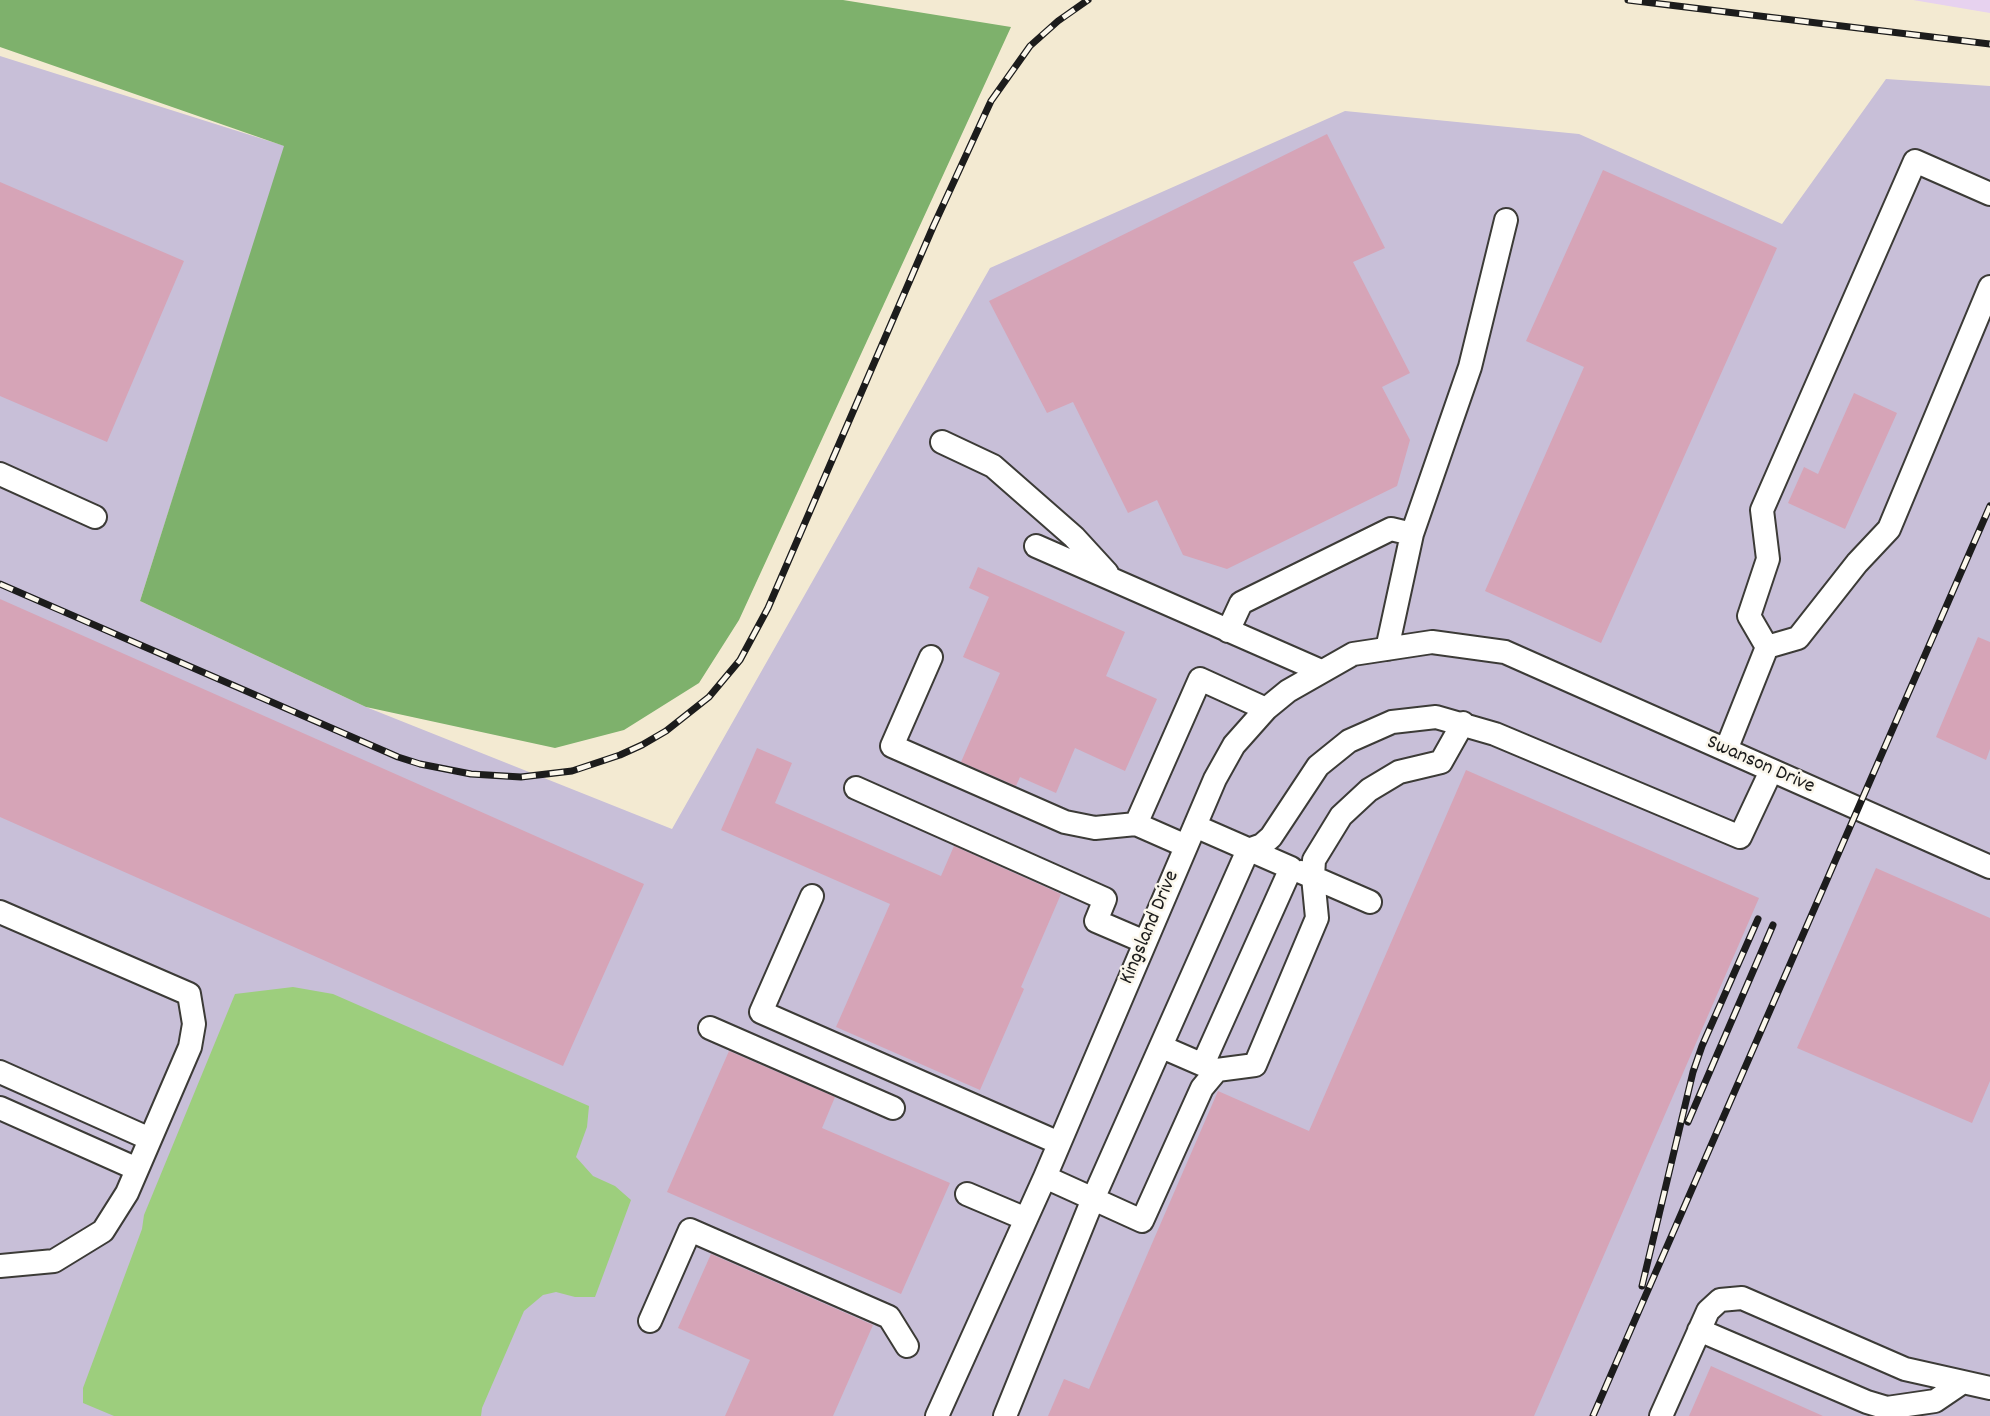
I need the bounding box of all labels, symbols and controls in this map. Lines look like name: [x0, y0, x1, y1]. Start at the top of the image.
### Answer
street label: Swanson Drive: [1702, 731, 1818, 801]
street label: Kingsland Drive: [1116, 867, 1186, 989]

